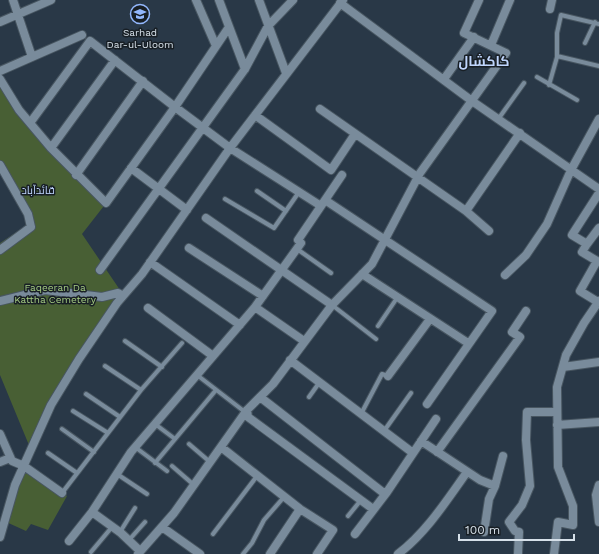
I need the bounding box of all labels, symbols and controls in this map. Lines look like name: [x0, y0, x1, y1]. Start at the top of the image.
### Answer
school or university icon: Sarhad Dar-ul-Uloom: [129, 3, 151, 25]
place label: Sarhad Dar-ul-Uloom: [107, 27, 173, 50]
district label: کاکشال: [459, 53, 509, 70]
district label: قائدآباد: [21, 184, 55, 197]
park label: Faqeeran Da Kattha Cemetery: [14, 282, 97, 305]
scale bar: [459, 516, 574, 542]
text: 100 m: [465, 523, 500, 537]

